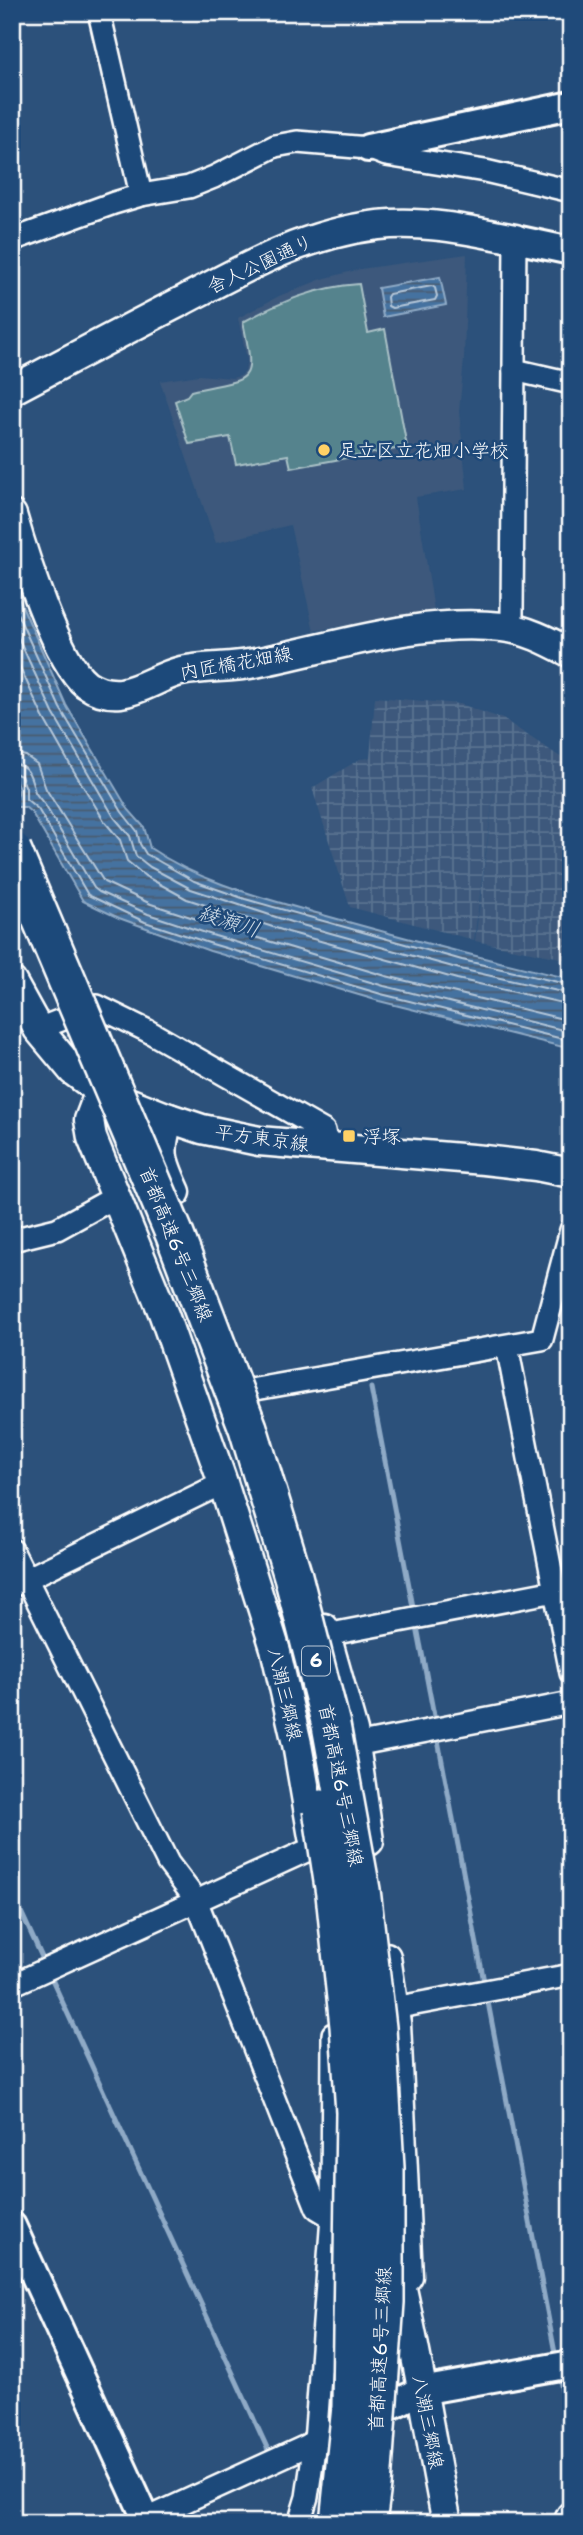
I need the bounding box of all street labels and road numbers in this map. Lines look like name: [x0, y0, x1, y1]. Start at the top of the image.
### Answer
street label: 舎人公園通り: [203, 229, 317, 299]
street label: 内匠橋花畑線: [178, 641, 294, 685]
street label: 平方東京線: [213, 1119, 311, 1157]
street label: 首都高速6号三郷線: [133, 1163, 219, 1325]
street label: 八潮三郷線: [262, 1645, 308, 1743]
road number: 6: [302, 1646, 330, 1676]
street label: 首都高速6号三郷線: [313, 1701, 369, 1869]
street label: 首都高速6号三郷線: [363, 2266, 397, 2432]
street label: 八潮三郷線: [407, 2373, 449, 2471]

